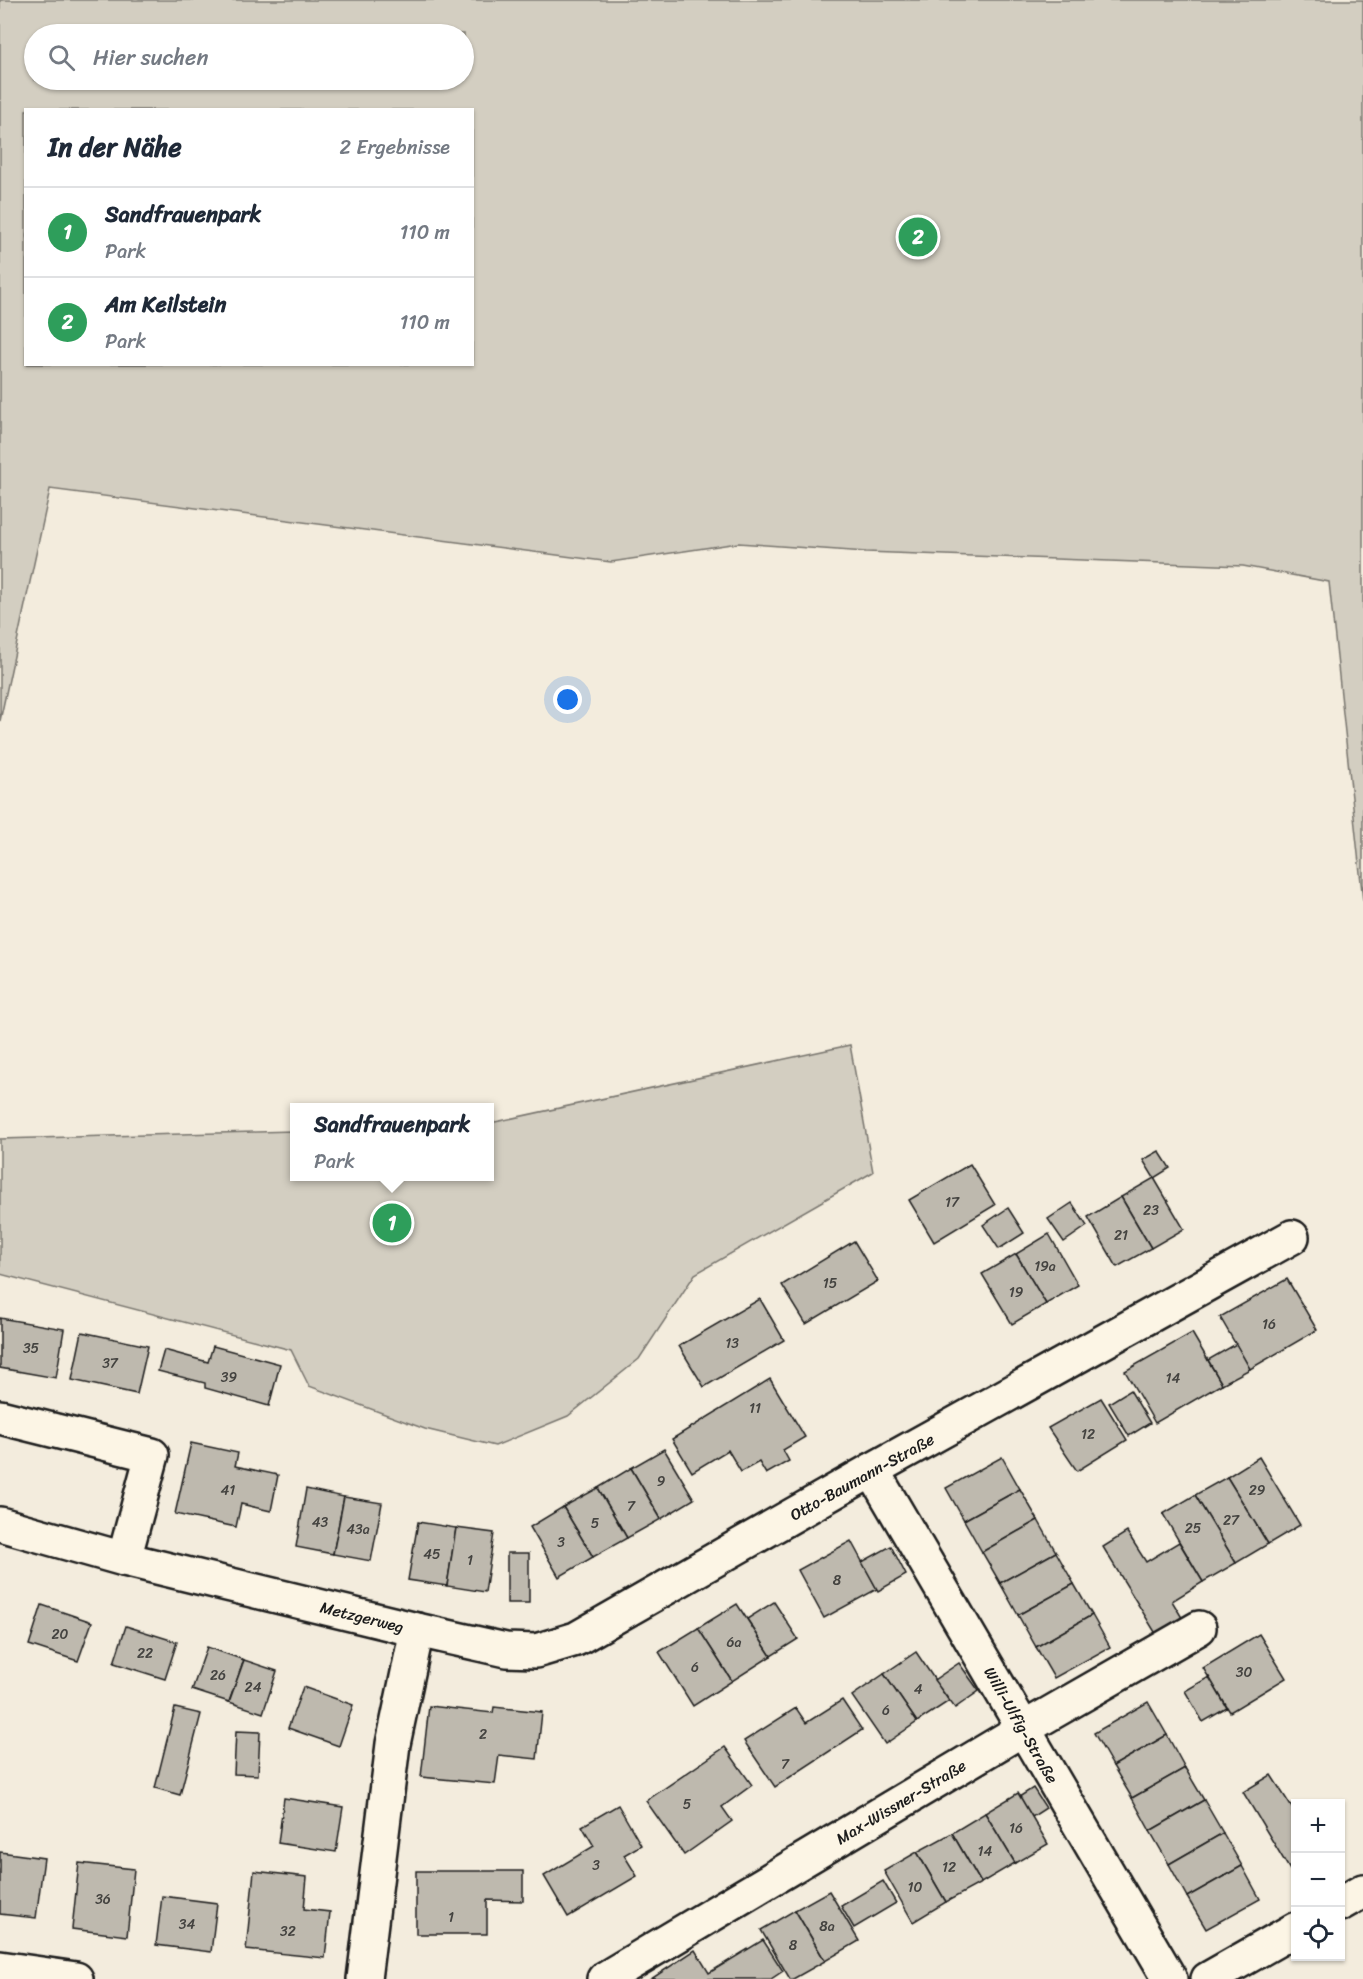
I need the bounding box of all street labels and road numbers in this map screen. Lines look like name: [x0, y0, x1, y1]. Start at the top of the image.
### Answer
street label: Otto-Baumann-Straße: [784, 1425, 940, 1529]
street label: Metzgerweg: [317, 1593, 407, 1641]
street label: Willi-Ulfig-Straße: [976, 1661, 1066, 1789]
street label: Max-Wissner-Straße: [830, 1751, 972, 1853]

